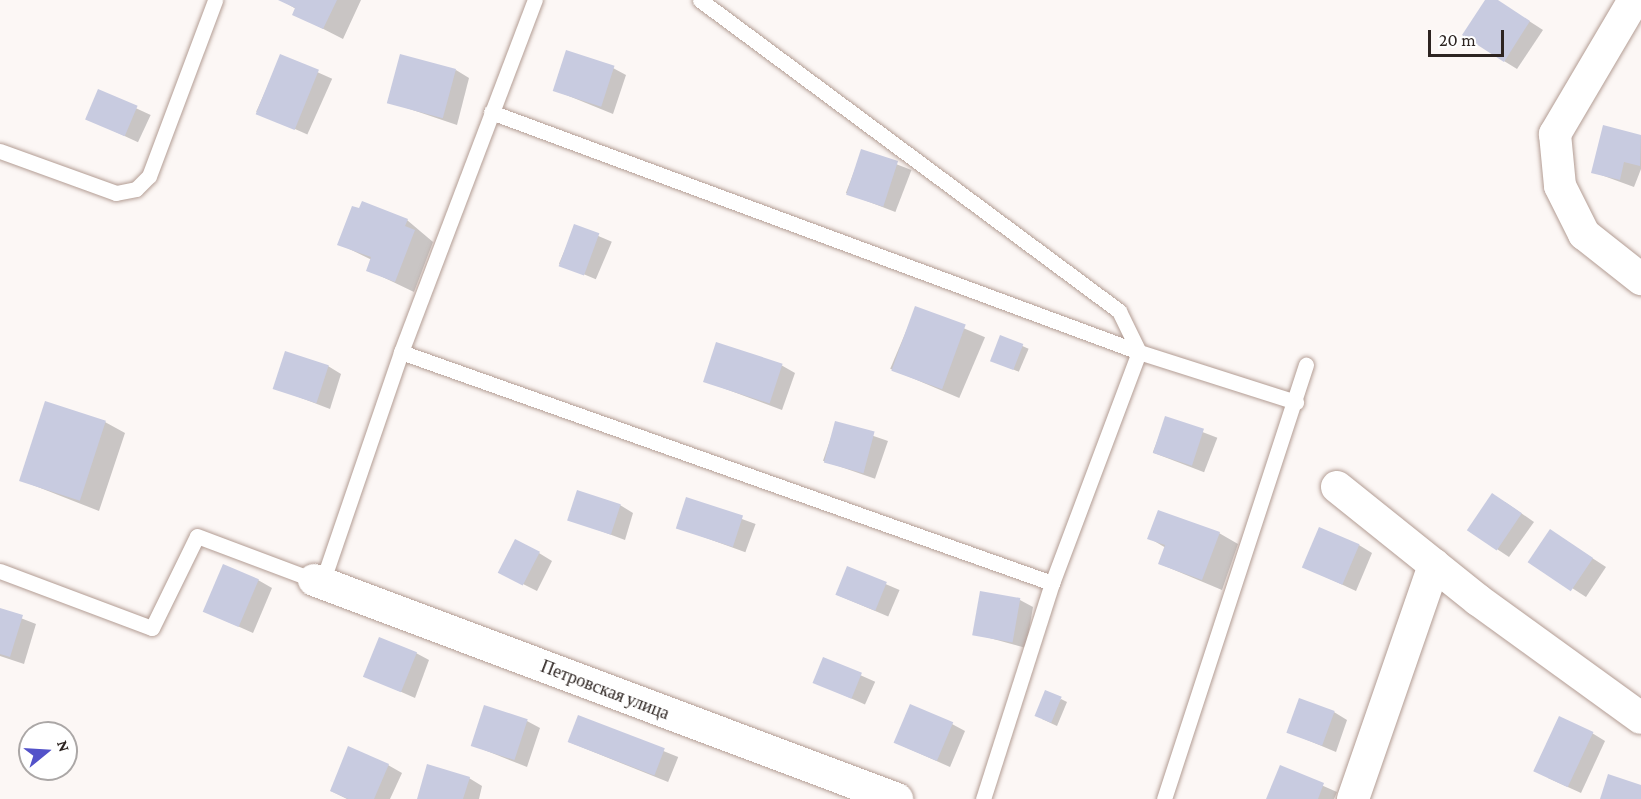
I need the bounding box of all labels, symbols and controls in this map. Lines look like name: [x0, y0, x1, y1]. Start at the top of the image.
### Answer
scale bar: [1431, 18, 1508, 56]
text: 20 m: [1439, 30, 1476, 50]
street label: Петровская улица: [538, 656, 672, 724]
north arrow: [18, 721, 78, 781]
text: N: [54, 738, 73, 754]

